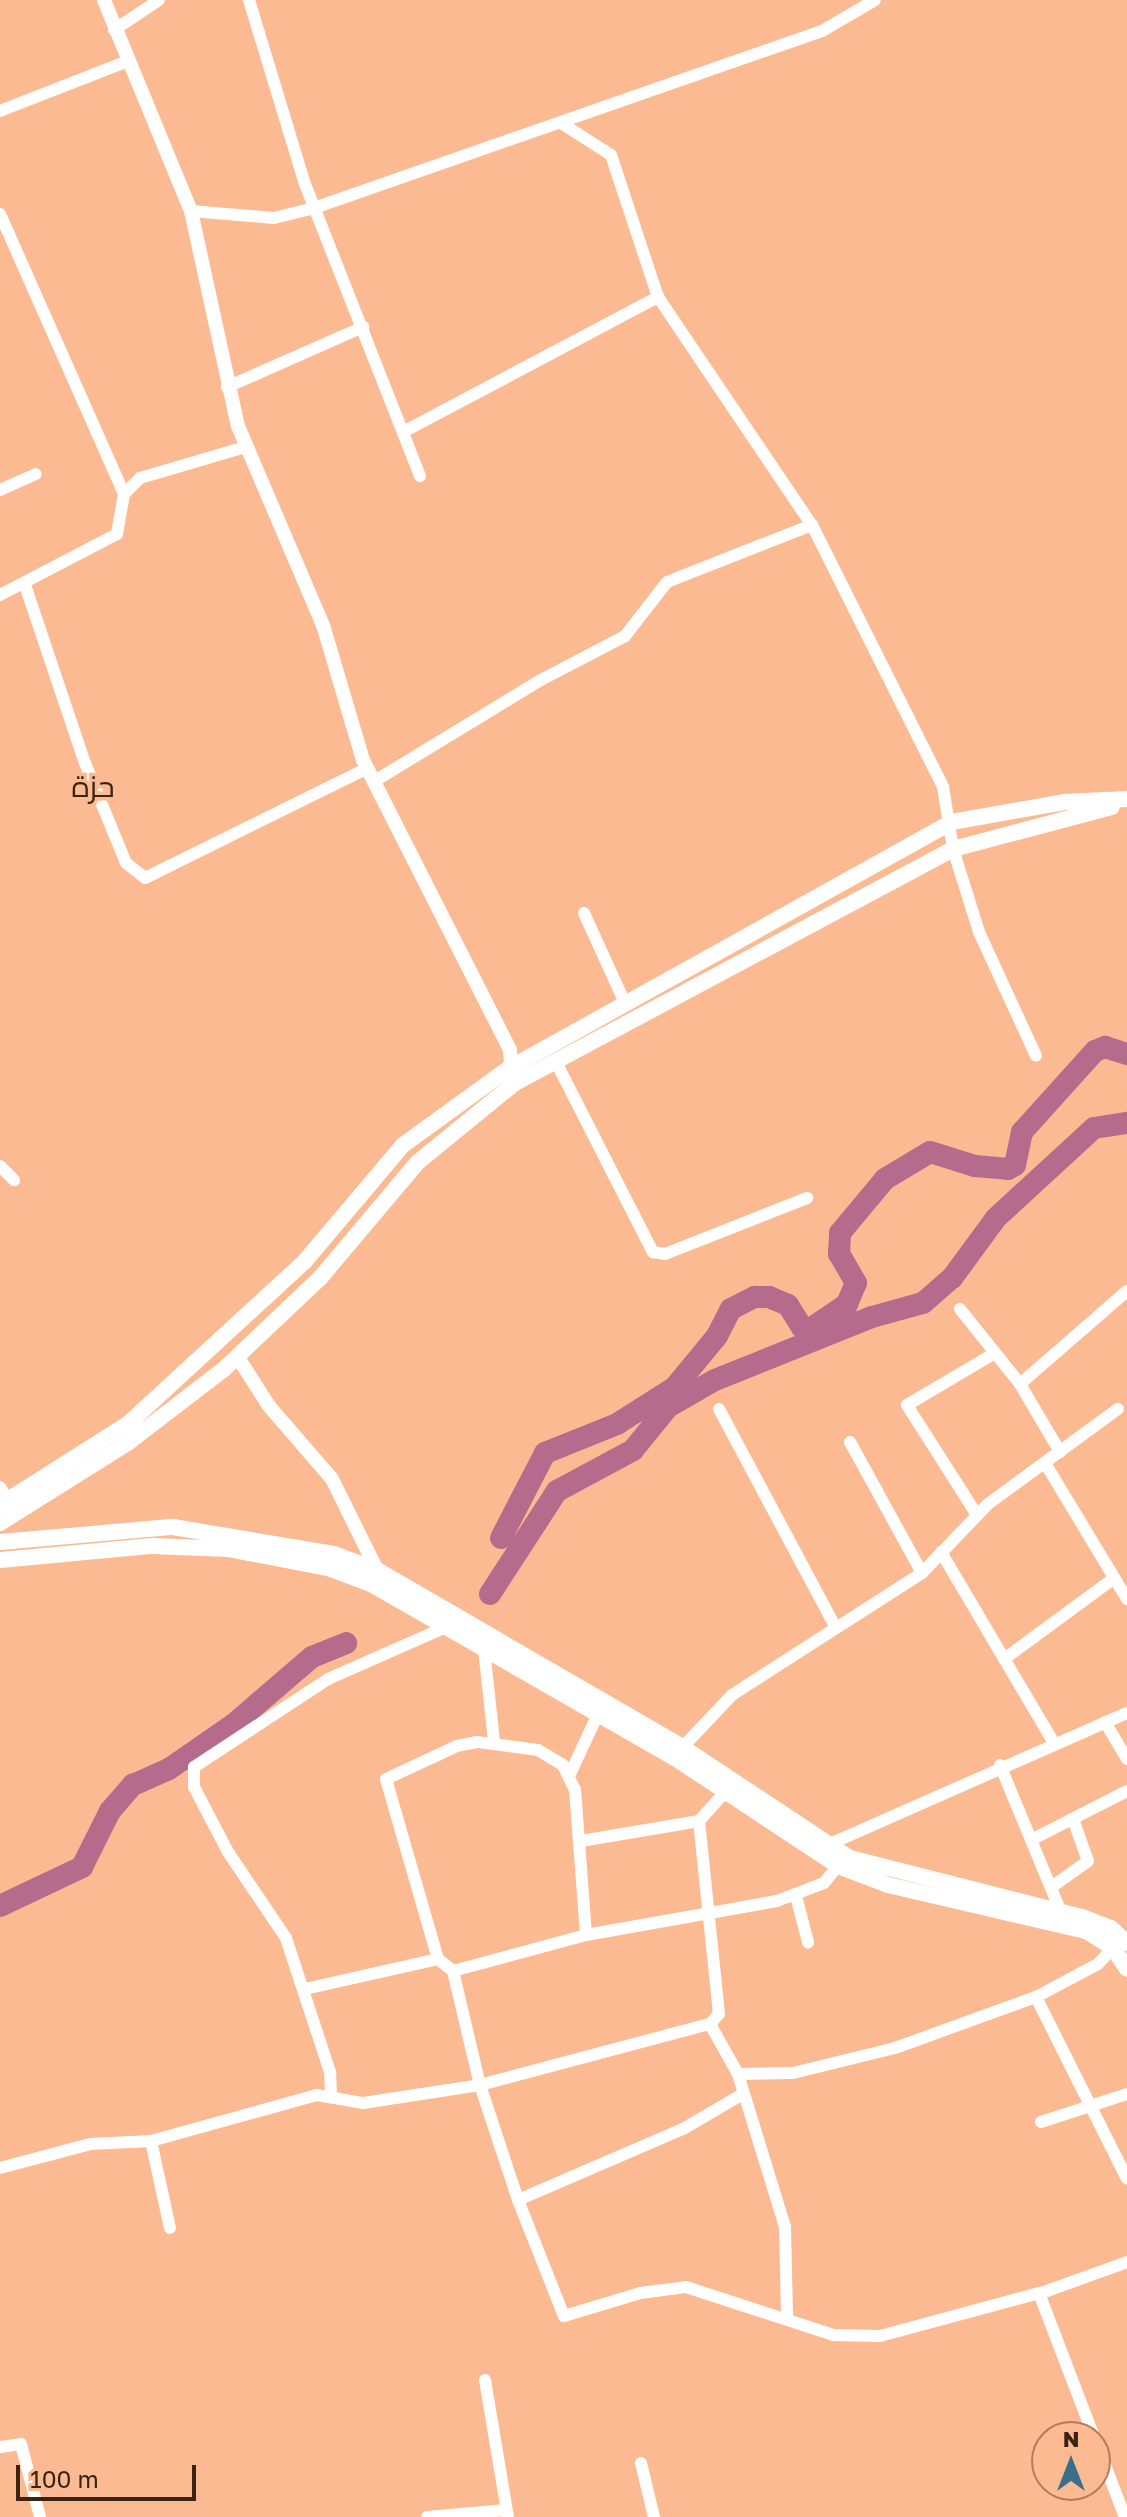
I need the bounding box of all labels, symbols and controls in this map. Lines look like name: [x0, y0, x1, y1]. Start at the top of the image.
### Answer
district label: حزة: [71, 768, 115, 804]
north arrow: [1031, 2421, 1111, 2501]
text: N: [1063, 2425, 1079, 2452]
scale bar: [20, 2449, 200, 2499]
text: 100 m: [30, 2464, 99, 2493]

